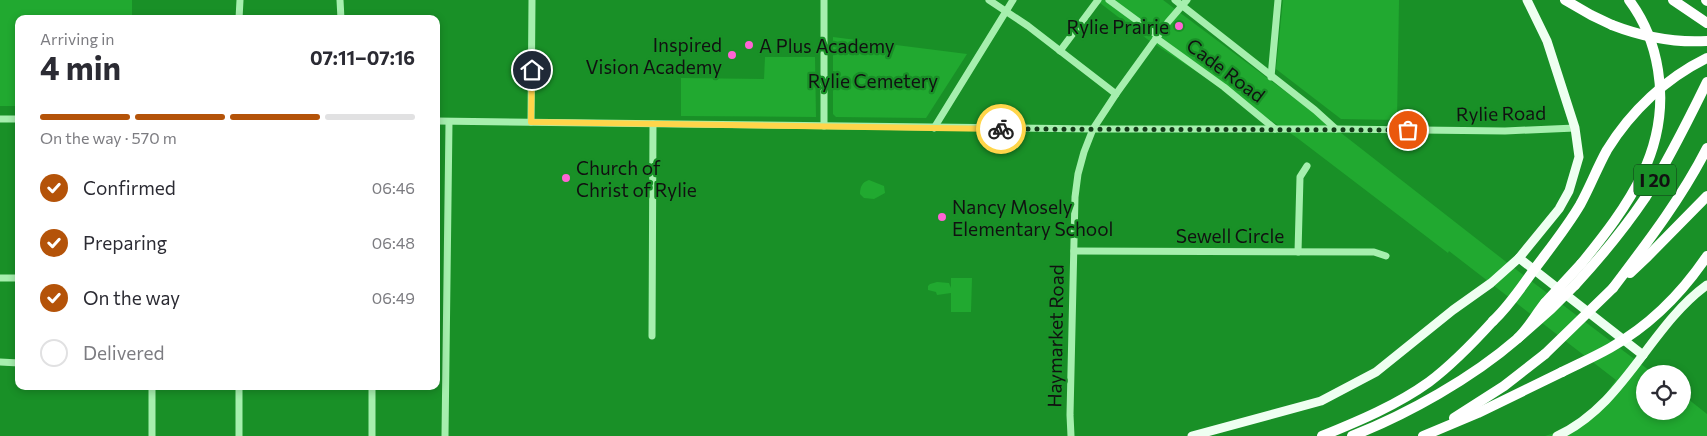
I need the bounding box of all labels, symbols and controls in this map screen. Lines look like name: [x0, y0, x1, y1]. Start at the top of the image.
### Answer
place label: Rylie Prairie: [1067, 15, 1169, 38]
marker: Rylie Prairie: [1173, 20, 1185, 32]
text: Arriving in: [40, 29, 114, 48]
place label: Inspired Vision Academy: [585, 33, 722, 78]
street label: Cade Road: [1182, 33, 1270, 107]
place label: A Plus Academy: [759, 34, 895, 57]
marker: A Plus Academy: [743, 39, 755, 51]
text: 07:11–07:16: [310, 46, 415, 69]
text: 4 min: [40, 47, 121, 87]
pin: [511, 49, 553, 91]
marker: Inspired Vision Academy: [726, 49, 738, 61]
icon: home: [518, 56, 546, 84]
park label: Rylie Cemetery: [808, 69, 938, 92]
street label: Rylie Road: [1456, 101, 1546, 125]
courier: [976, 104, 1026, 154]
pin: [1387, 109, 1429, 151]
icon: bike: [987, 115, 1015, 143]
icon: bag: [1394, 116, 1422, 144]
text: On the way · 570 m: [40, 128, 177, 147]
place label: Church of Christ of Rylie: [576, 156, 697, 201]
road number: I 20: [1634, 164, 1676, 196]
marker: Church of Christ of Rylie: [560, 172, 572, 184]
icon: check: [40, 174, 68, 202]
text: Confirmed: [83, 176, 176, 199]
text: 06:46: [372, 178, 415, 197]
place label: Nancy Mosely Elementary School: [952, 195, 1113, 240]
marker: Nancy Mosely Elementary School: [936, 211, 948, 223]
street label: Sewell Circle: [1176, 224, 1284, 247]
icon: check: [40, 229, 68, 257]
text: Preparing: [83, 231, 167, 254]
text: 06:48: [372, 233, 415, 252]
street label: Haymarket Road: [1042, 264, 1068, 408]
icon: check: [40, 284, 68, 312]
text: On the way: [83, 286, 180, 309]
text: 06:49: [372, 288, 415, 307]
text: Delivered: [83, 341, 164, 364]
map controls: [1636, 365, 1691, 420]
button: locate: [1636, 365, 1691, 420]

